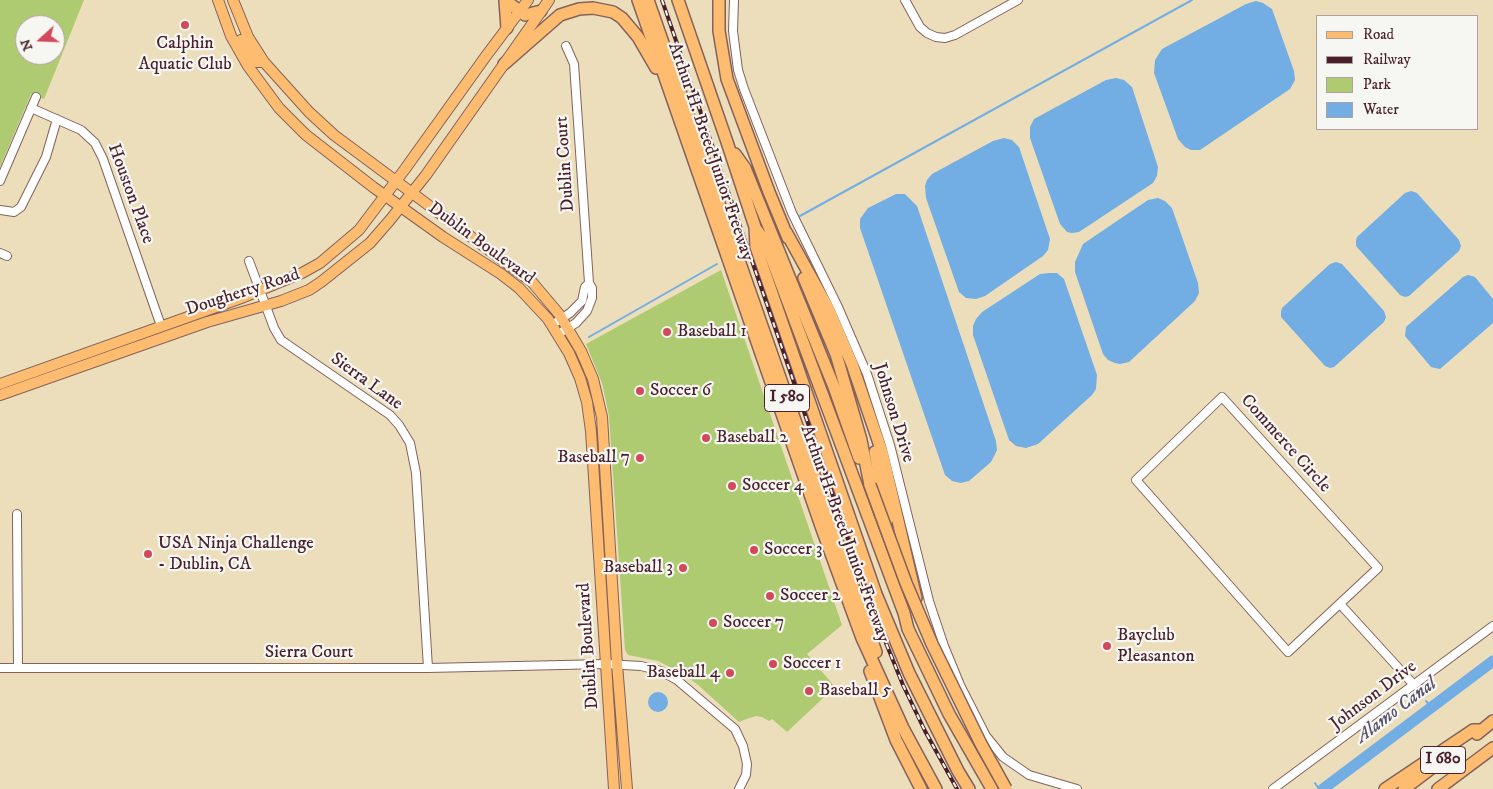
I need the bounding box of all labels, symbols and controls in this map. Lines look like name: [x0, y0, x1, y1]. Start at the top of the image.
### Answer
north arrow: [15, 15, 65, 65]
legend: [1316, 15, 1478, 130]
marker: Calphin Aquatic Club: [179, 19, 191, 31]
text: Road: [1363, 25, 1394, 44]
place label: Calphin Aquatic Club: [138, 33, 232, 76]
text: N: [16, 36, 37, 53]
street label: Arthur H. Breed Junior Freeway: [662, 40, 758, 264]
text: Railway: [1363, 50, 1411, 69]
text: Park: [1363, 75, 1391, 94]
text: Water: [1363, 100, 1399, 119]
street label: Dublin Court: [552, 116, 580, 212]
street label: Houston Place: [102, 141, 158, 247]
street label: Dublin Boulevard: [423, 198, 539, 290]
street label: Dougherty Road: [183, 264, 303, 322]
place label: Baseball 1: [677, 321, 747, 343]
marker: Baseball 1: [661, 326, 673, 338]
street label: Sierra Lane: [326, 349, 406, 415]
street label: Johnson Drive: [868, 361, 918, 465]
place label: Soccer 6: [650, 380, 711, 402]
road number: I 580: [764, 384, 810, 412]
marker: Soccer 6: [634, 385, 646, 397]
street label: Commerce Circle: [1235, 390, 1335, 498]
street label: Arthur H. Breed Junior Freeway: [795, 422, 893, 646]
place label: Baseball 2: [716, 427, 788, 449]
marker: Baseball 2: [700, 432, 712, 444]
place label: Baseball 7: [557, 447, 630, 469]
marker: Baseball 7: [634, 452, 646, 464]
place label: Soccer 4: [742, 475, 804, 497]
marker: Soccer 4: [726, 480, 738, 492]
place label: USA Ninja Challenge - Dublin, CA: [158, 533, 314, 576]
place label: Soccer 3: [764, 539, 822, 561]
marker: Soccer 3: [748, 544, 760, 556]
marker: USA Ninja Challenge - Dublin, CA: [142, 548, 154, 560]
place label: Baseball 3: [603, 557, 673, 579]
marker: Baseball 3: [677, 562, 689, 574]
street label: Dublin Boulevard: [574, 582, 604, 710]
place label: Soccer 2: [780, 585, 841, 607]
marker: Soccer 2: [764, 590, 776, 602]
place label: Soccer 7: [723, 612, 784, 634]
marker: Soccer 7: [707, 617, 719, 629]
place label: Bayclub Pleasanton: [1117, 625, 1195, 668]
marker: Bayclub Pleasanton: [1101, 640, 1113, 652]
street label: Sierra Court: [265, 642, 353, 664]
place label: Soccer 1: [783, 653, 841, 675]
street label: Johnson Drive: [1327, 657, 1421, 735]
marker: Soccer 1: [767, 658, 779, 670]
place label: Baseball 4: [646, 662, 720, 684]
marker: Baseball 4: [724, 667, 736, 679]
water label: Alamo Canal: [1352, 673, 1442, 749]
place label: Baseball 5: [819, 680, 891, 702]
marker: Baseball 5: [803, 685, 815, 697]
road number: I 680: [1420, 746, 1466, 774]

